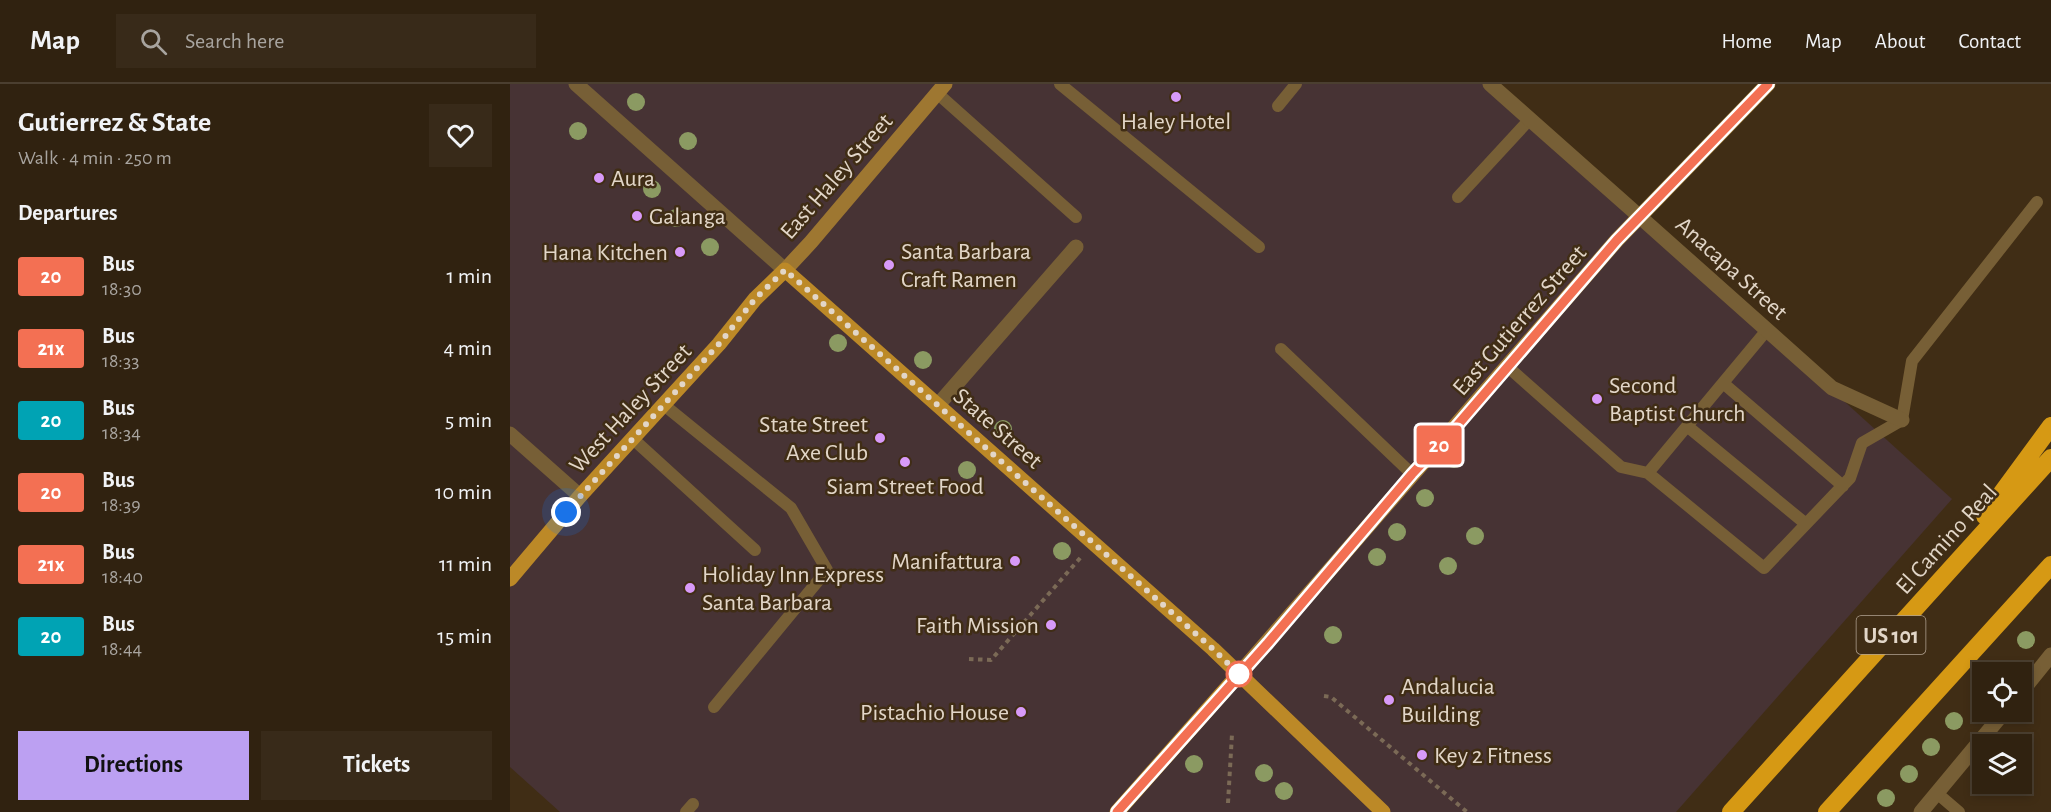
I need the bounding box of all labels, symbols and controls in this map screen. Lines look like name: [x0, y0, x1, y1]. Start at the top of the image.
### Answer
search box: [116, 14, 536, 68]
icon: search: [137, 25, 170, 58]
text: Map: [30, 27, 80, 55]
text: Search here: [185, 30, 284, 52]
text: Home: [1721, 31, 1772, 52]
text: Map: [1805, 31, 1842, 52]
text: About: [1875, 31, 1925, 52]
text: Contact: [1958, 31, 2021, 52]
marker: Haley Hotel: [1169, 90, 1183, 104]
button: heart: [429, 104, 492, 167]
text: Gutierrez & State: [18, 109, 211, 137]
street label: East Haley Street: [776, 109, 898, 244]
place label: Haley Hotel: [1121, 110, 1231, 134]
text: Walk · 4 min · 250 m: [18, 148, 172, 168]
place label: Aura: [611, 167, 655, 191]
marker: Aura: [592, 171, 606, 185]
text: Departures: [18, 202, 118, 224]
place label: Galanga: [649, 205, 726, 229]
marker: Galanga: [630, 209, 644, 223]
street label: Anacapa Street: [1671, 213, 1792, 325]
place label: Santa Barbara Craft Ramen: [901, 240, 1031, 292]
place label: Hana Kitchen: [542, 241, 668, 265]
street label: East Gutierrez Street: [1448, 241, 1591, 400]
marker: Hana Kitchen: [673, 245, 687, 259]
text: Bus: [102, 253, 135, 275]
marker: Santa Barbara Craft Ramen: [882, 258, 896, 272]
text: 1 min: [447, 265, 492, 287]
text: 20: [41, 266, 61, 287]
text: 18:30: [102, 279, 142, 299]
text: Bus: [102, 325, 135, 347]
text: 4 min: [444, 337, 492, 359]
text: 21x: [37, 338, 65, 359]
street label: West Haley Street: [565, 339, 697, 478]
text: 18:33: [102, 351, 139, 371]
place label: Second Baptist Church: [1609, 374, 1746, 426]
street label: State Street: [948, 384, 1047, 474]
marker: Second Baptist Church: [1590, 392, 1604, 406]
text: Bus: [102, 397, 135, 419]
text: 5 min: [445, 409, 492, 431]
text: 20: [41, 410, 61, 431]
place label: State Street Axe Club: [759, 413, 868, 465]
text: 18:34: [102, 423, 141, 443]
line badge: 20: [1412, 426, 1466, 464]
marker: State Street Axe Club: [873, 431, 887, 445]
text: 20: [1429, 435, 1449, 456]
marker: Siam Street Food: [898, 455, 912, 469]
text: Bus: [102, 469, 135, 491]
place label: Siam Street Food: [826, 475, 984, 499]
street label: El Camino Real: [1892, 480, 2002, 599]
text: 10 min: [435, 481, 492, 503]
text: 20: [41, 482, 61, 503]
text: 18:39: [102, 495, 141, 515]
your location: [551, 497, 581, 527]
text: Bus: [102, 541, 135, 563]
place label: Manifattura: [891, 550, 1003, 574]
text: 11 min: [439, 553, 492, 575]
text: 21x: [37, 554, 65, 575]
marker: Manifattura: [1008, 554, 1022, 568]
place label: Holiday Inn Express Santa Barbara: [702, 563, 884, 615]
text: 18:40: [102, 567, 143, 587]
marker: Holiday Inn Express Santa Barbara: [683, 581, 697, 595]
text: Bus: [102, 613, 135, 635]
place label: Faith Mission: [916, 614, 1039, 638]
road number: US 101: [1856, 616, 1926, 654]
marker: Faith Mission: [1044, 618, 1058, 632]
text: 15 min: [437, 625, 492, 647]
text: 20: [41, 626, 61, 647]
text: 18:44: [102, 639, 142, 659]
unlabelled marker: [1226, 661, 1252, 687]
map controls: [1972, 662, 2032, 794]
button: locate: [1972, 662, 2032, 722]
place label: Andalucia Building: [1401, 675, 1495, 727]
marker: Andalucia Building: [1382, 693, 1396, 707]
place label: Pistachio House: [860, 701, 1009, 725]
marker: Pistachio House: [1014, 705, 1028, 719]
button: Directions: [18, 731, 249, 800]
button: Tickets: [261, 731, 492, 800]
button: layers: [1972, 734, 2032, 794]
place label: Key 2 Fitness: [1434, 744, 1552, 768]
marker: Key 2 Fitness: [1415, 748, 1429, 762]

